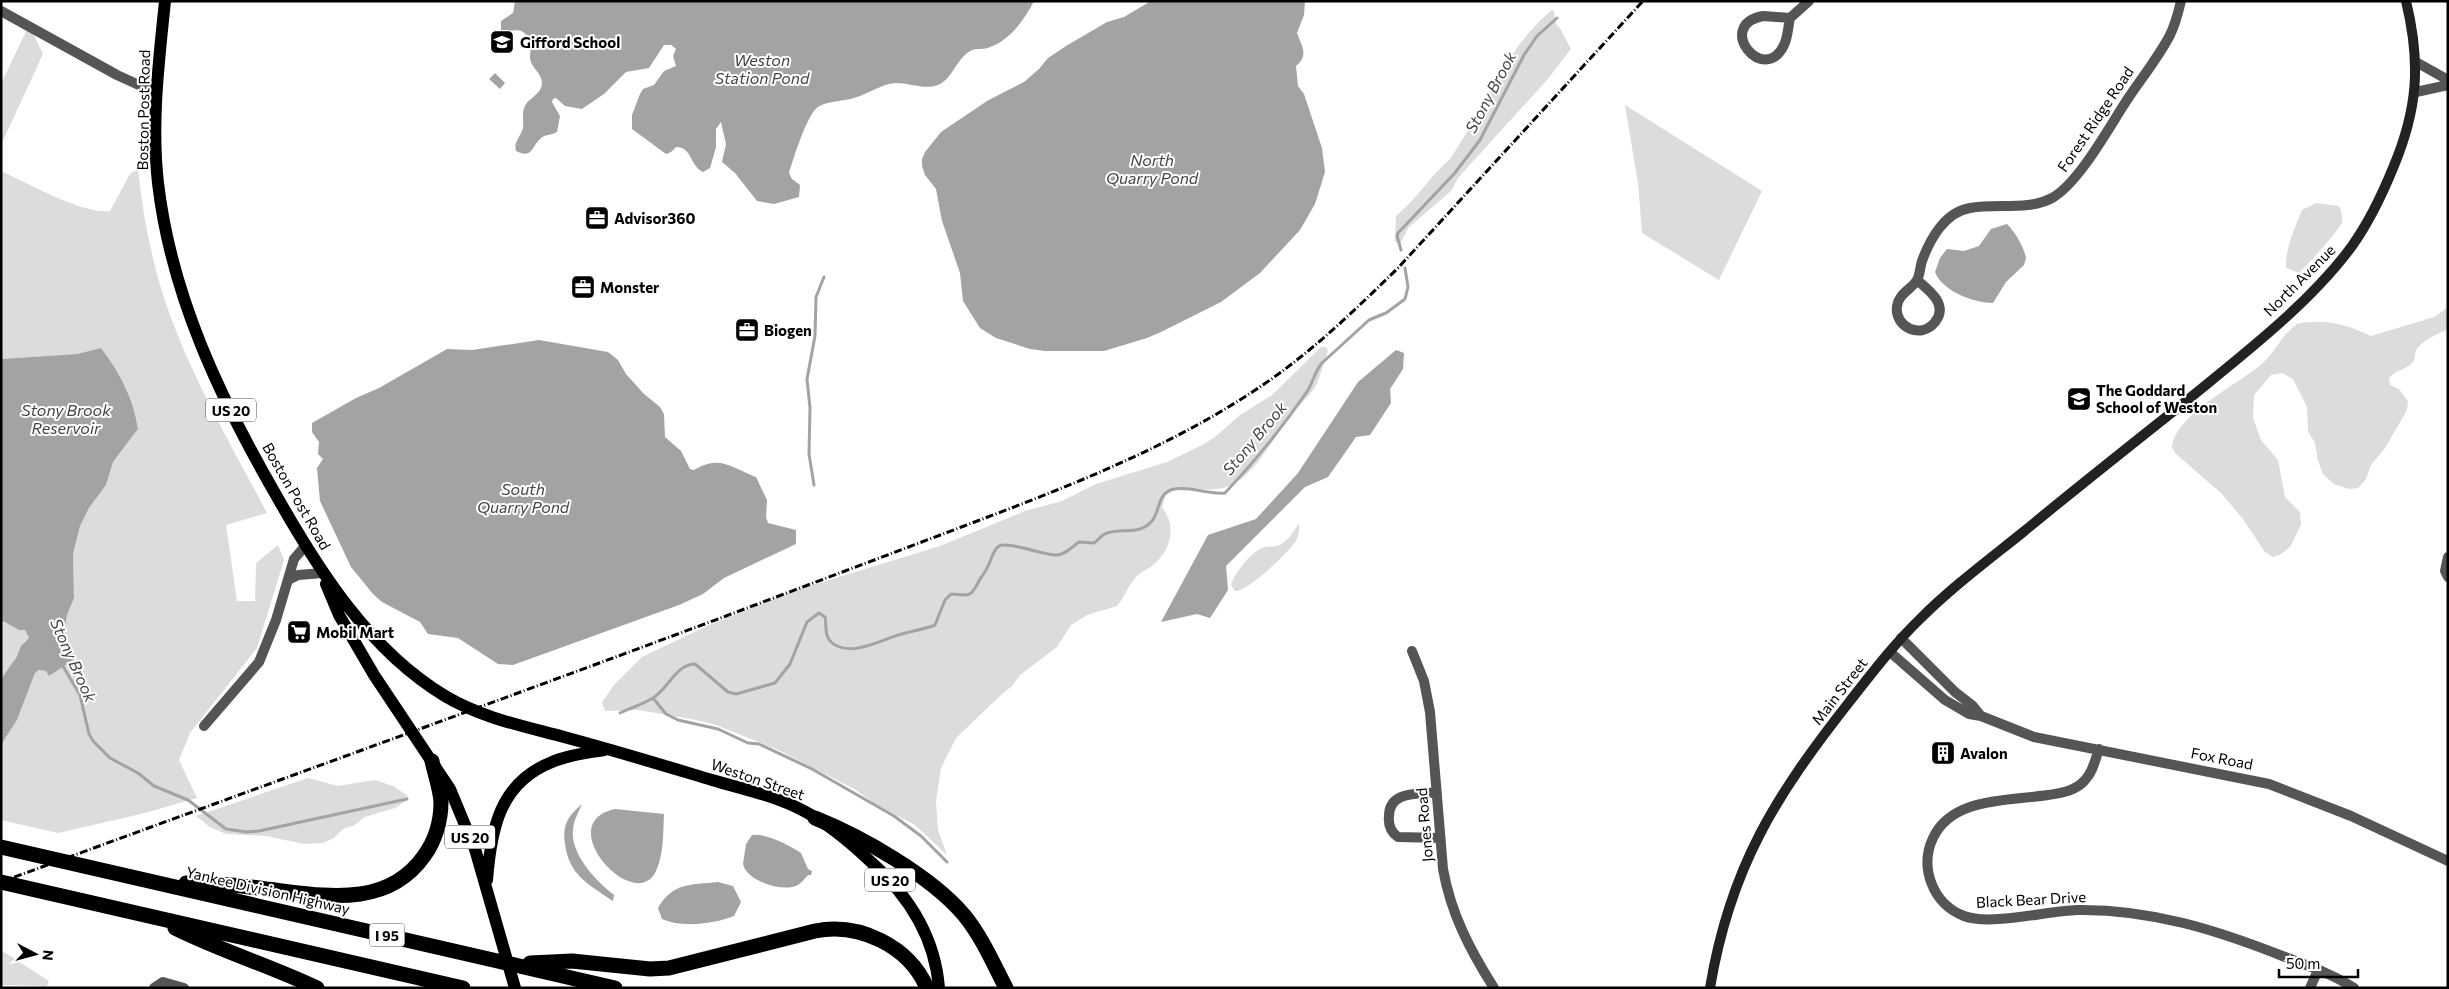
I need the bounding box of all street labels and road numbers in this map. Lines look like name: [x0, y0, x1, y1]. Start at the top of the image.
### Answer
street label: Boston Post Road: [133, 50, 153, 170]
street label: Forest Ridge Road: [2053, 63, 2137, 175]
street label: North Avenue: [2259, 240, 2339, 320]
road number: US 20: [206, 398, 256, 422]
street label: Boston Post Road: [259, 439, 335, 553]
street label: Main Street: [1807, 654, 1871, 728]
street label: Fox Road: [2189, 743, 2255, 773]
street label: Weston Street: [709, 755, 807, 803]
street label: Jones Road: [1412, 787, 1436, 863]
road number: US 20: [445, 826, 495, 849]
street label: Yankee Division Highway: [184, 862, 352, 918]
road number: US 20: [865, 868, 915, 892]
street label: Black Bear Drive: [1975, 887, 2087, 911]
road number: I 95: [370, 924, 404, 946]

